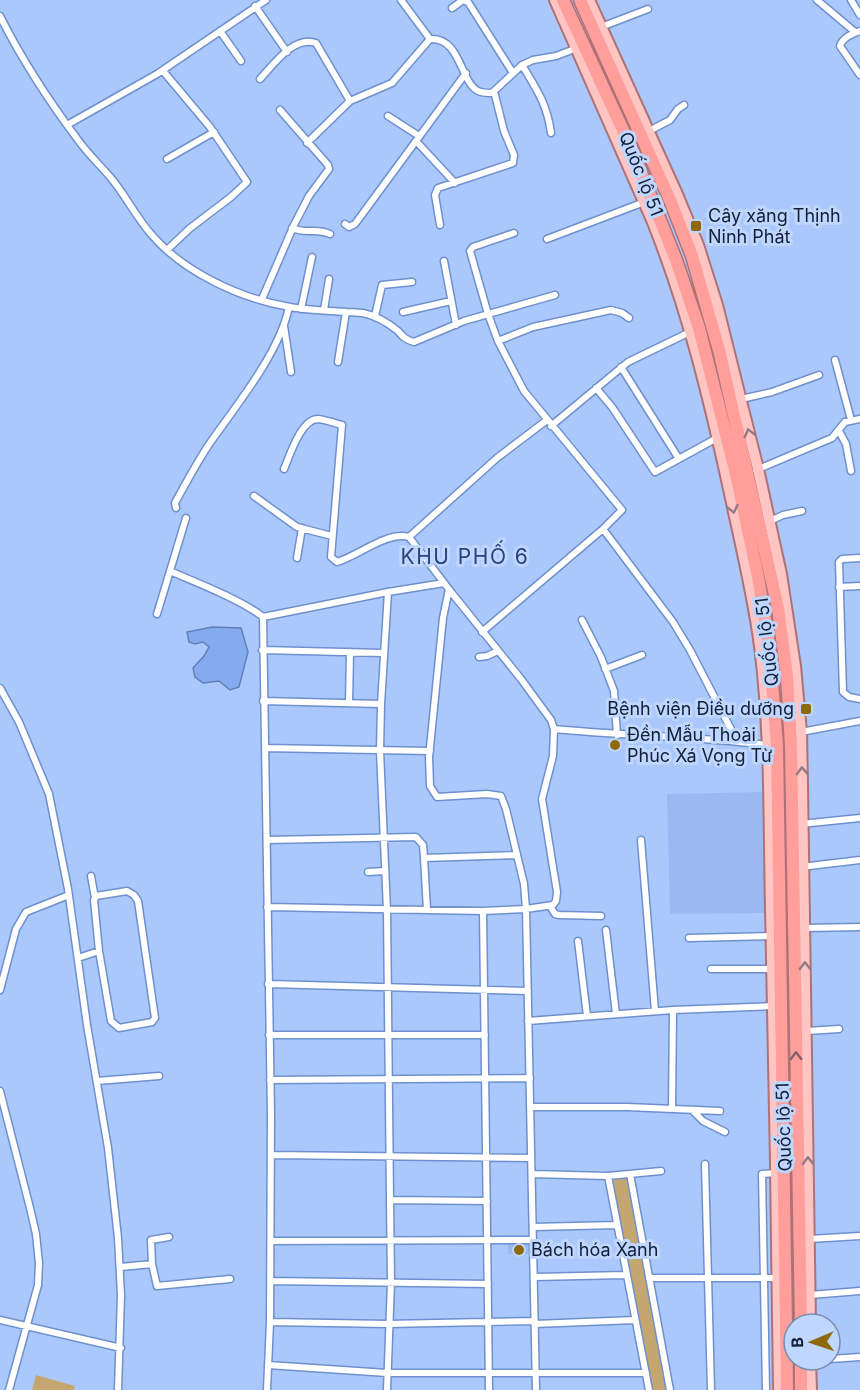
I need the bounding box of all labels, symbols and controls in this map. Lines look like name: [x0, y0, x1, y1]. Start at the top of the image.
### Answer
street label: Quốc lộ 51: [615, 129, 668, 219]
place label: Cây xăng Thịnh Ninh Phát: [708, 205, 841, 247]
marker: Cây xăng Thịnh Ninh Phát: [689, 219, 703, 233]
one-way arrow: [744, 429, 757, 439]
one-way arrow: [726, 504, 739, 514]
district label: KHU PHỐ 6: [401, 540, 529, 569]
street label: Quốc lộ 51: [751, 597, 782, 688]
place label: Bệnh viện Điều dưỡng: [607, 698, 794, 719]
marker: Bệnh viện Điều dưỡng: [799, 702, 813, 716]
place label: Đền Mẫu Thoải Phúc Xá Vọng Từ: [627, 724, 772, 766]
marker: Đền Mẫu Thoải Phúc Xá Vọng Từ: [608, 738, 622, 752]
one-way arrow: [795, 766, 808, 775]
one-way arrow: [799, 961, 811, 970]
one-way arrow: [790, 1051, 802, 1060]
street label: Quốc lộ 51: [771, 1082, 796, 1172]
one-way arrow: [802, 1156, 815, 1165]
place label: Bách hóa Xanh: [531, 1239, 658, 1260]
marker: Bách hóa Xanh: [512, 1243, 526, 1257]
north arrow: [782, 1312, 842, 1372]
text: B: [787, 1337, 807, 1348]

